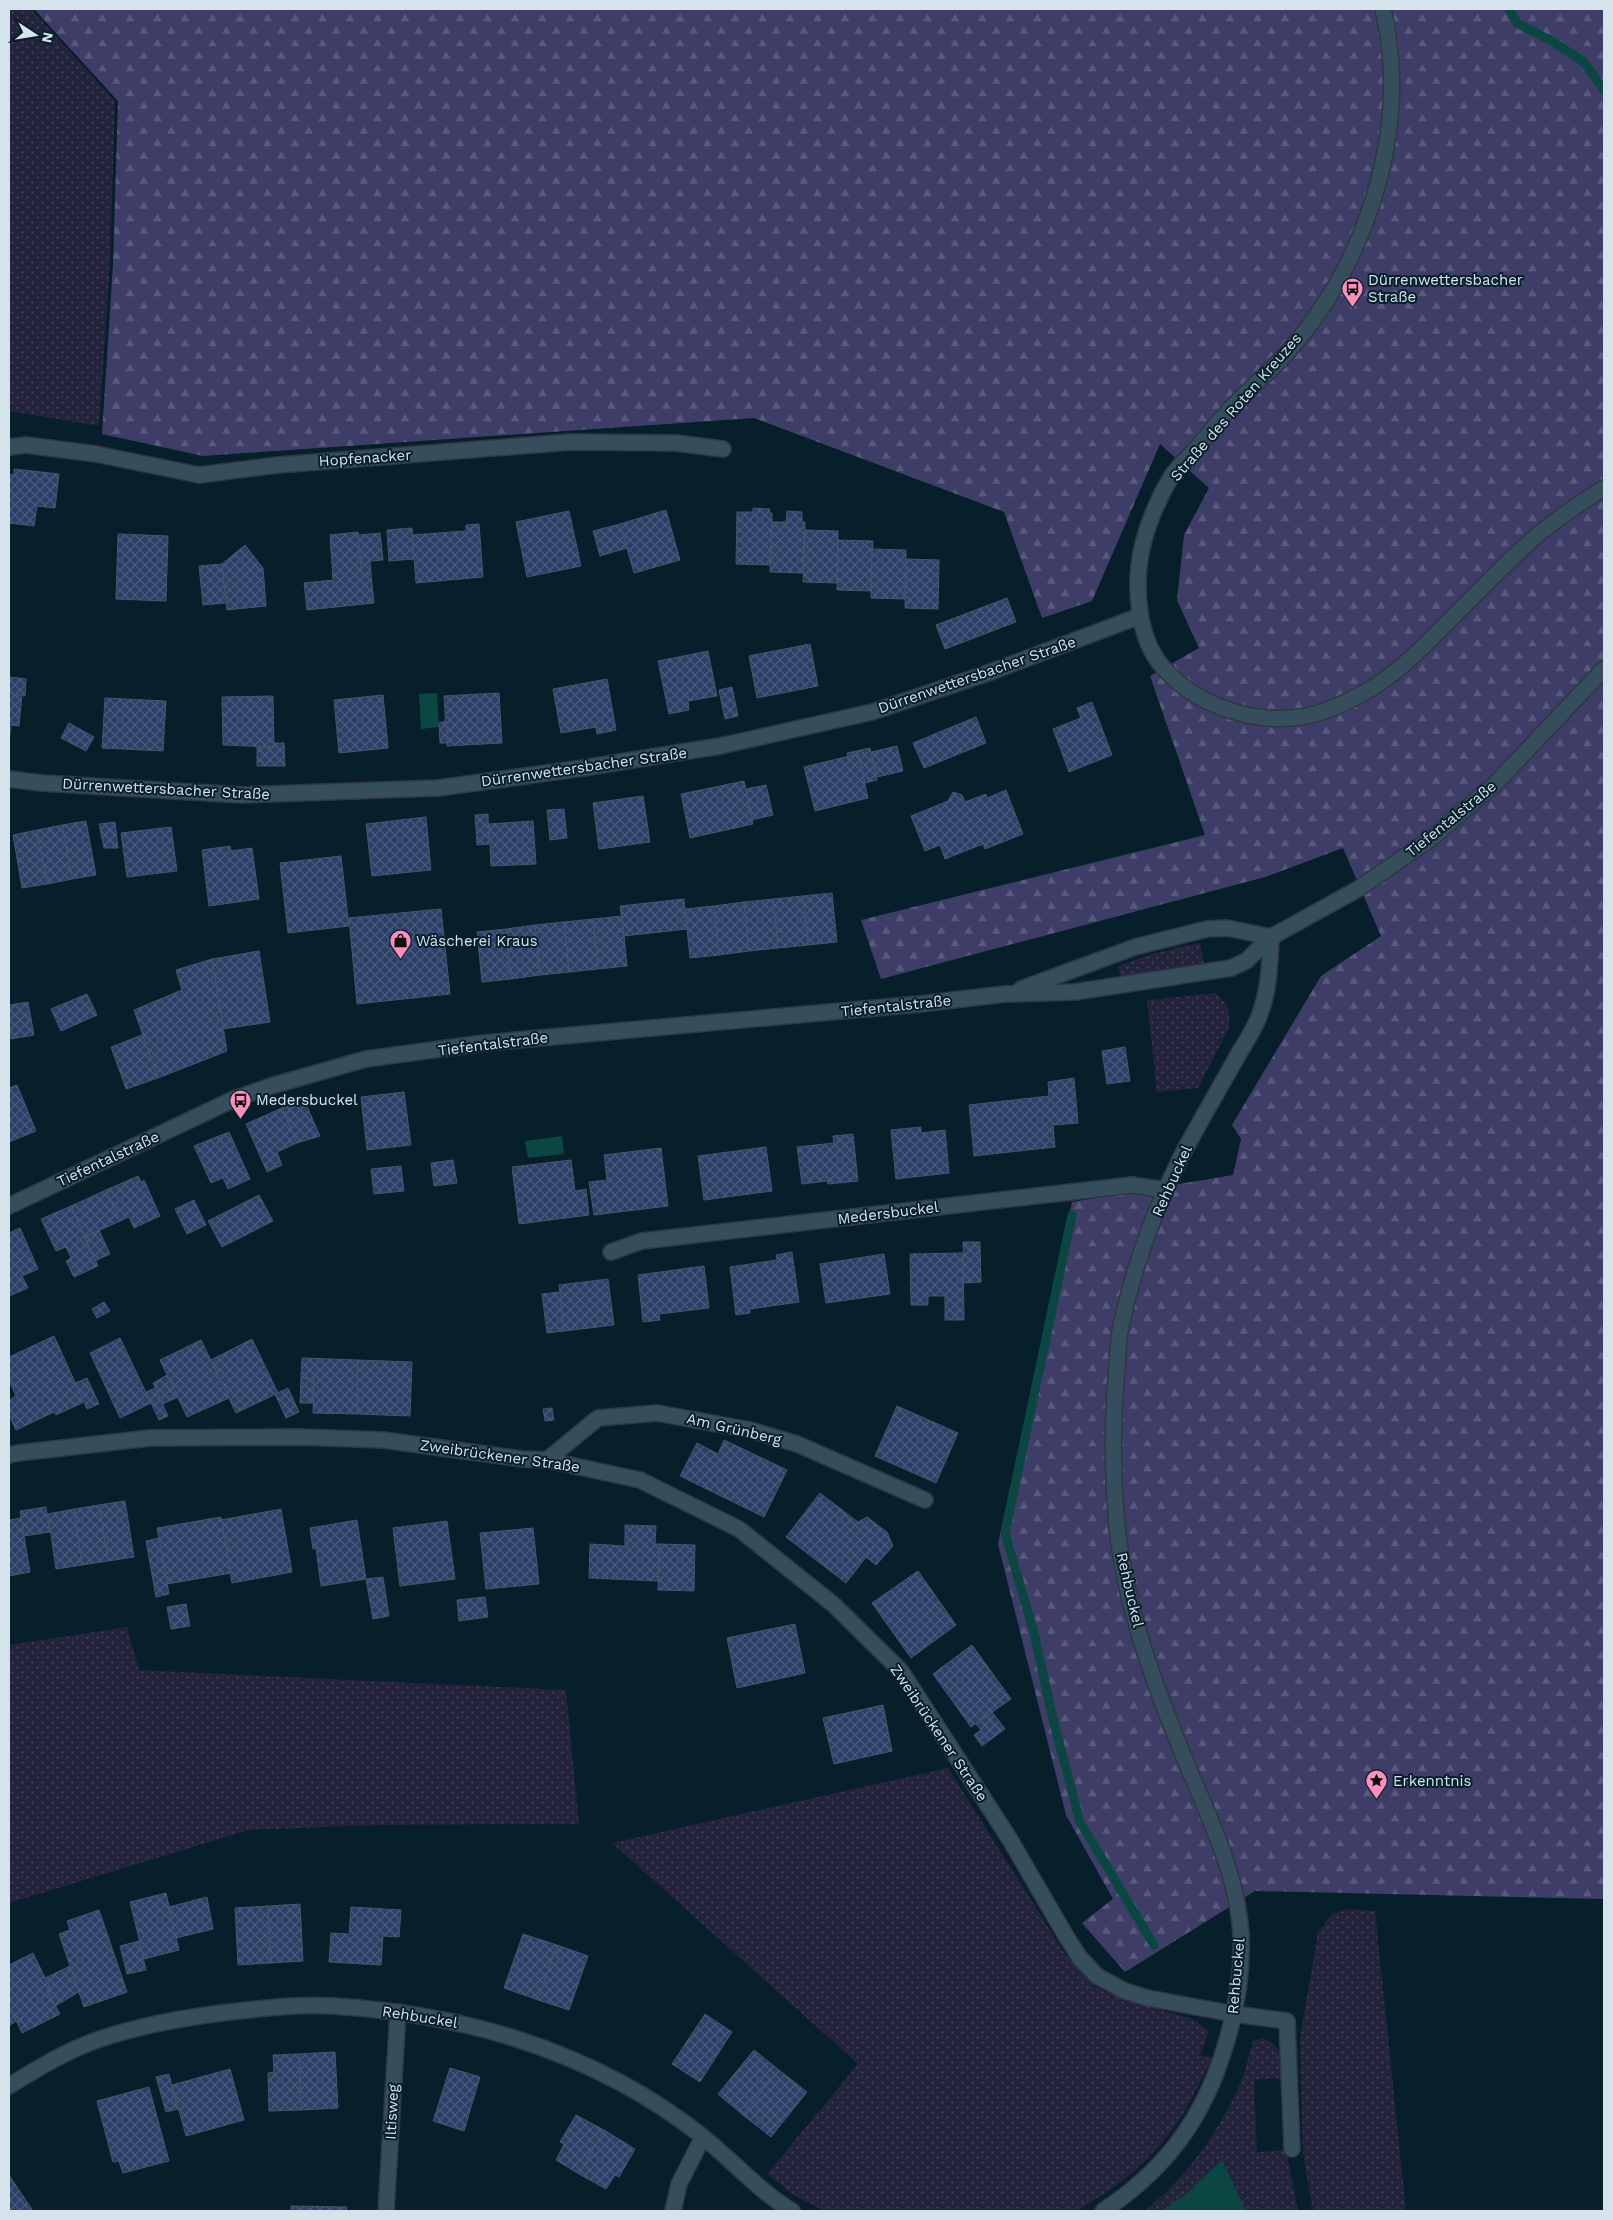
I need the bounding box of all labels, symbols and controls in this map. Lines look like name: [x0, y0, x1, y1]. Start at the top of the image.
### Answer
north arrow: [10, 10, 60, 60]
text: N: [39, 31, 57, 44]
place label: Dürrenwettersbacher Straße: [1368, 271, 1523, 306]
bus stop icon: Dürrenwettersbacher Straße: [1340, 277, 1364, 308]
street label: Straße des Roten Kreuzes: [1167, 329, 1305, 485]
street label: Hopfenacker: [318, 446, 412, 470]
street label: Dürrenwettersbacher Straße: [876, 633, 1078, 717]
street label: Dürrenwettersbacher Straße: [480, 744, 688, 790]
street label: Dürrenwettersbacher Straße: [62, 775, 270, 803]
street label: Tiefentalstraße: [1402, 777, 1500, 861]
shop icon: Wäscherei Kraus: [388, 929, 412, 960]
place label: Wäscherei Kraus: [416, 932, 538, 950]
street label: Tiefentalstraße: [840, 991, 952, 1021]
street label: Tiefentalstraße: [437, 1028, 549, 1060]
bus stop icon: Medersbuckel: [228, 1088, 252, 1119]
place label: Medersbuckel: [256, 1091, 358, 1109]
street label: Tiefentalstraße: [54, 1127, 162, 1191]
street label: Rehbuckel: [1148, 1142, 1196, 1219]
street label: Medersbuckel: [836, 1198, 940, 1228]
street label: Am Grünberg: [685, 1409, 783, 1449]
street label: Zweibrückener Straße: [419, 1436, 581, 1476]
street label: Rehbuckel: [1113, 1551, 1147, 1630]
street label: Zweibrückener Straße: [886, 1661, 992, 1805]
place icon: Erkenntnis: [1365, 1769, 1389, 1800]
place label: Erkenntnis: [1393, 1772, 1472, 1790]
street label: Rehbuckel: [1224, 1937, 1248, 2015]
street label: Rehbuckel: [381, 2002, 459, 2032]
street label: Iltisweg: [382, 2084, 402, 2140]

